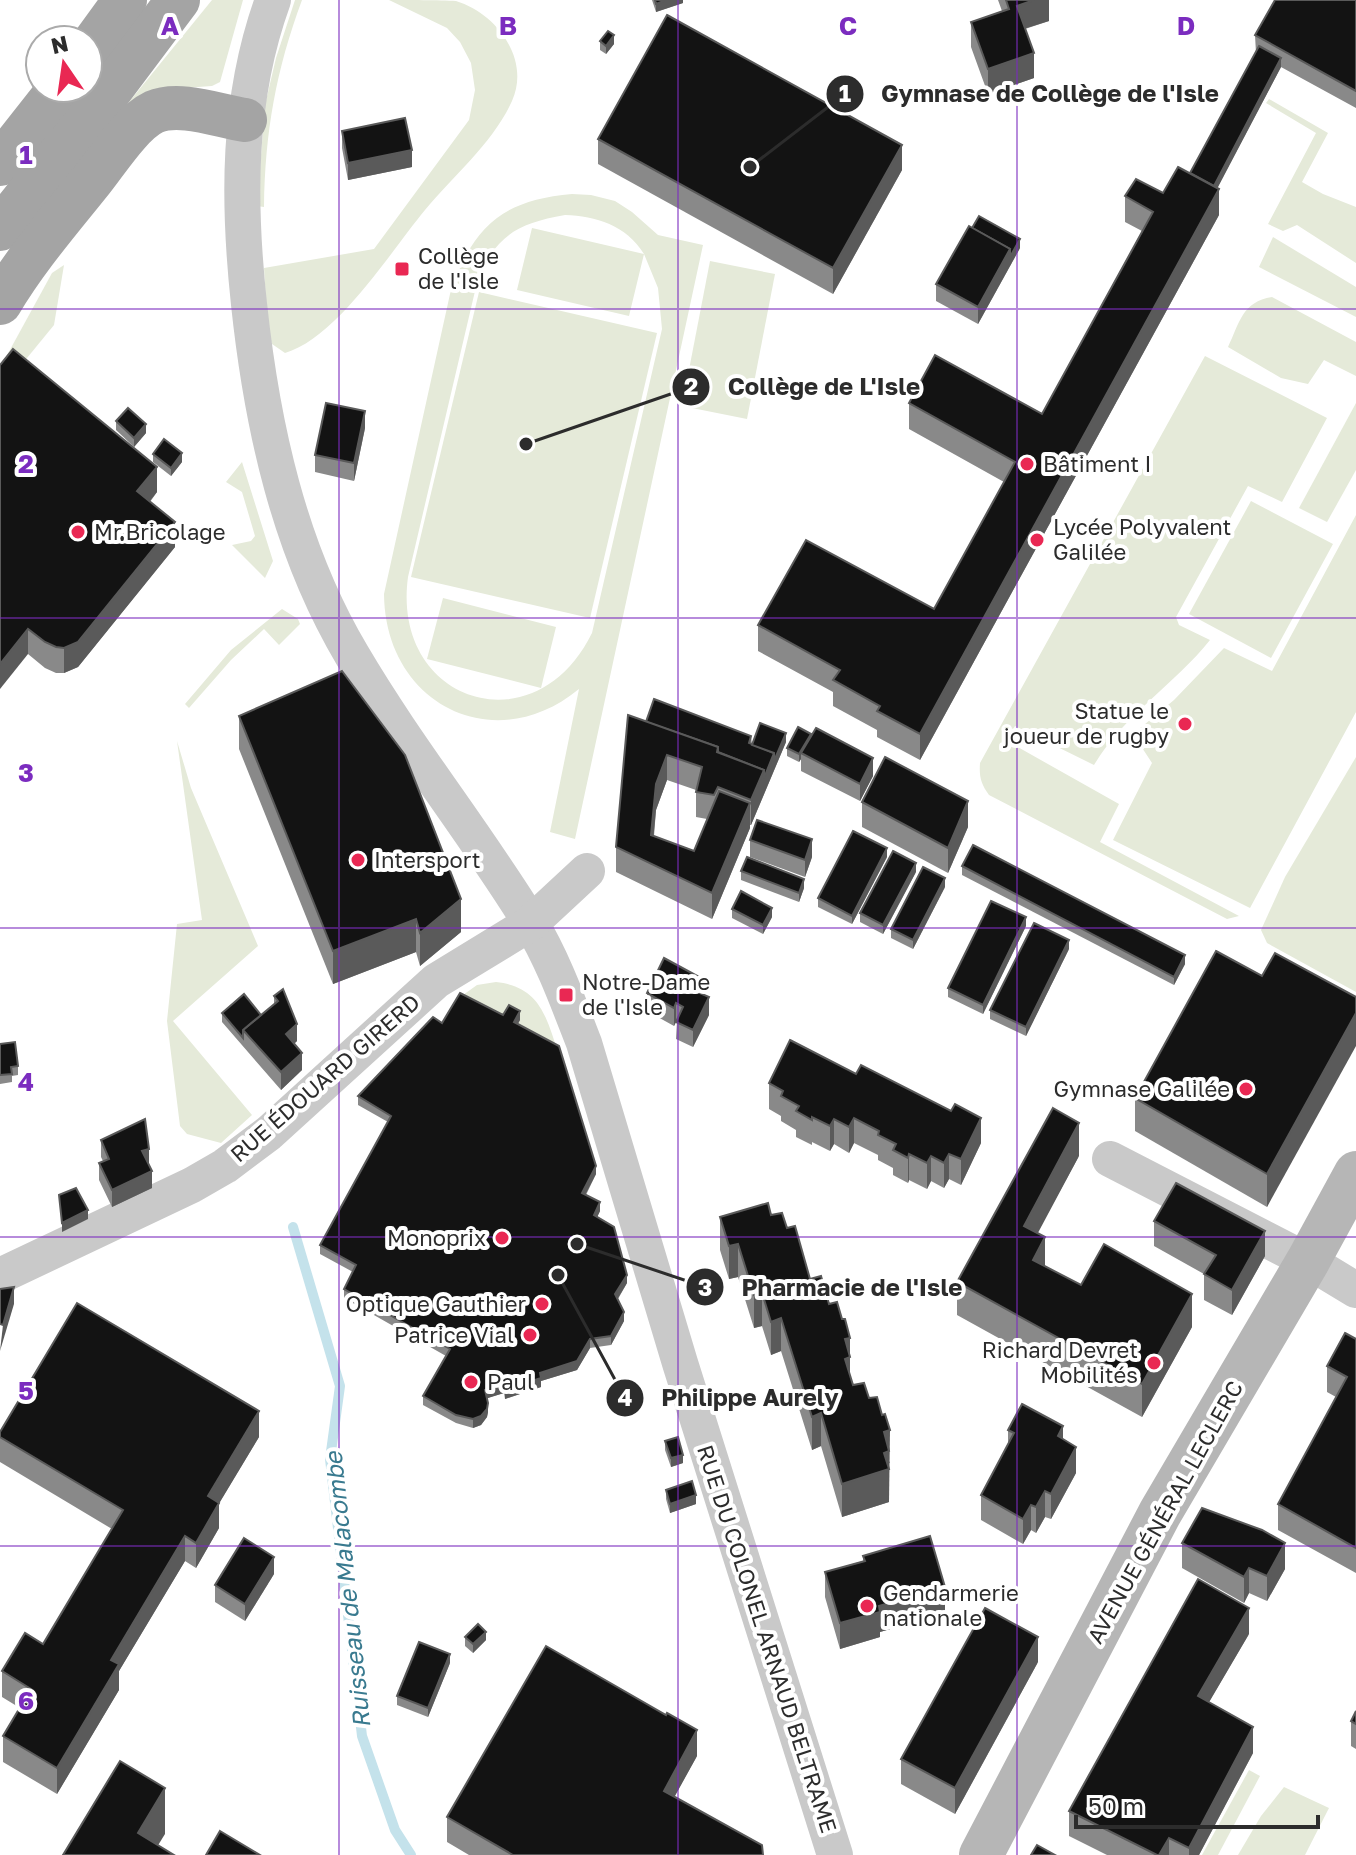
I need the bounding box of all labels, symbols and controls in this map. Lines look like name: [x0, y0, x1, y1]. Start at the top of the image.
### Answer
text: A: [161, 10, 180, 41]
text: B: [499, 10, 517, 41]
text: C: [839, 10, 857, 41]
text: D: [1177, 10, 1195, 41]
north arrow: [24, 24, 104, 104]
text: N: [48, 29, 71, 59]
callout: Gymnase de Collège de l'Isle: [825, 70, 1235, 118]
text: 1: [839, 78, 851, 107]
text: Gymnase de Collège de l'Isle: [881, 78, 1219, 107]
text: 1: [19, 139, 33, 170]
place label: Collège de l'Isle: [418, 242, 499, 294]
marker: Collège de l'Isle: [393, 260, 411, 278]
callout: Collège de L'Isle: [671, 363, 936, 411]
text: 2: [684, 371, 698, 400]
text: Collège de L'Isle: [728, 371, 920, 400]
text: 2: [18, 448, 34, 479]
place label: Bâtiment I: [1043, 450, 1151, 477]
marker: Bâtiment I: [1018, 455, 1036, 473]
place label: Lycée Polyvalent Galilée: [1053, 513, 1231, 565]
place label: Mr.Bricolage: [94, 518, 226, 545]
marker: Mr.Bricolage: [69, 523, 87, 541]
marker: Lycée Polyvalent Galilée: [1028, 531, 1046, 549]
place label: Statue le joueur de rugby: [1003, 697, 1169, 749]
marker: Statue le joueur de rugby: [1176, 715, 1194, 733]
text: 3: [18, 757, 34, 788]
place label: Intersport: [374, 846, 481, 873]
marker: Intersport: [349, 851, 367, 869]
place label: Notre-Dame de l'Isle: [582, 968, 710, 1020]
marker: Notre-Dame de l'Isle: [557, 986, 575, 1004]
street label: RUE ÉDOUARD GIRERD: [225, 988, 425, 1167]
text: 4: [18, 1066, 34, 1097]
place label: Gymnase Galilée: [1054, 1075, 1230, 1102]
marker: Gymnase Galilée: [1237, 1080, 1255, 1098]
place label: Monoprix: [387, 1224, 486, 1251]
marker: Monoprix: [493, 1229, 511, 1247]
callout: Pharmacie de l'Isle: [685, 1263, 978, 1311]
text: 3: [698, 1272, 712, 1301]
text: Pharmacie de l'Isle: [742, 1272, 962, 1301]
place label: Optique Gauthier: [346, 1290, 526, 1317]
marker: Optique Gauthier: [533, 1295, 551, 1313]
place label: Patrice Vial: [394, 1321, 514, 1348]
marker: Patrice Vial: [521, 1326, 539, 1344]
place label: Richard Devret Mobilités: [982, 1336, 1138, 1388]
marker: Richard Devret Mobilités: [1145, 1354, 1163, 1372]
place label: Paul: [487, 1368, 534, 1395]
marker: Paul: [462, 1373, 480, 1391]
callout: Philippe Aurely: [605, 1374, 855, 1422]
text: 5: [18, 1375, 34, 1406]
street label: AVENUE GÉNÉRAL LECLERC: [1081, 1376, 1248, 1648]
text: 4: [618, 1382, 633, 1411]
text: Philippe Aurely: [661, 1382, 839, 1411]
street label: RUE DU COLONEL ARNAUD BELTRAME: [692, 1442, 843, 1836]
water label: Ruisseau de Malacombe: [317, 1448, 375, 1730]
place label: Gendarmerie nationale: [883, 1579, 1019, 1631]
marker: Gendarmerie nationale: [858, 1597, 876, 1615]
text: 6: [18, 1685, 34, 1716]
scale bar: [1076, 1779, 1318, 1829]
text: 50 m: [1088, 1791, 1144, 1820]

